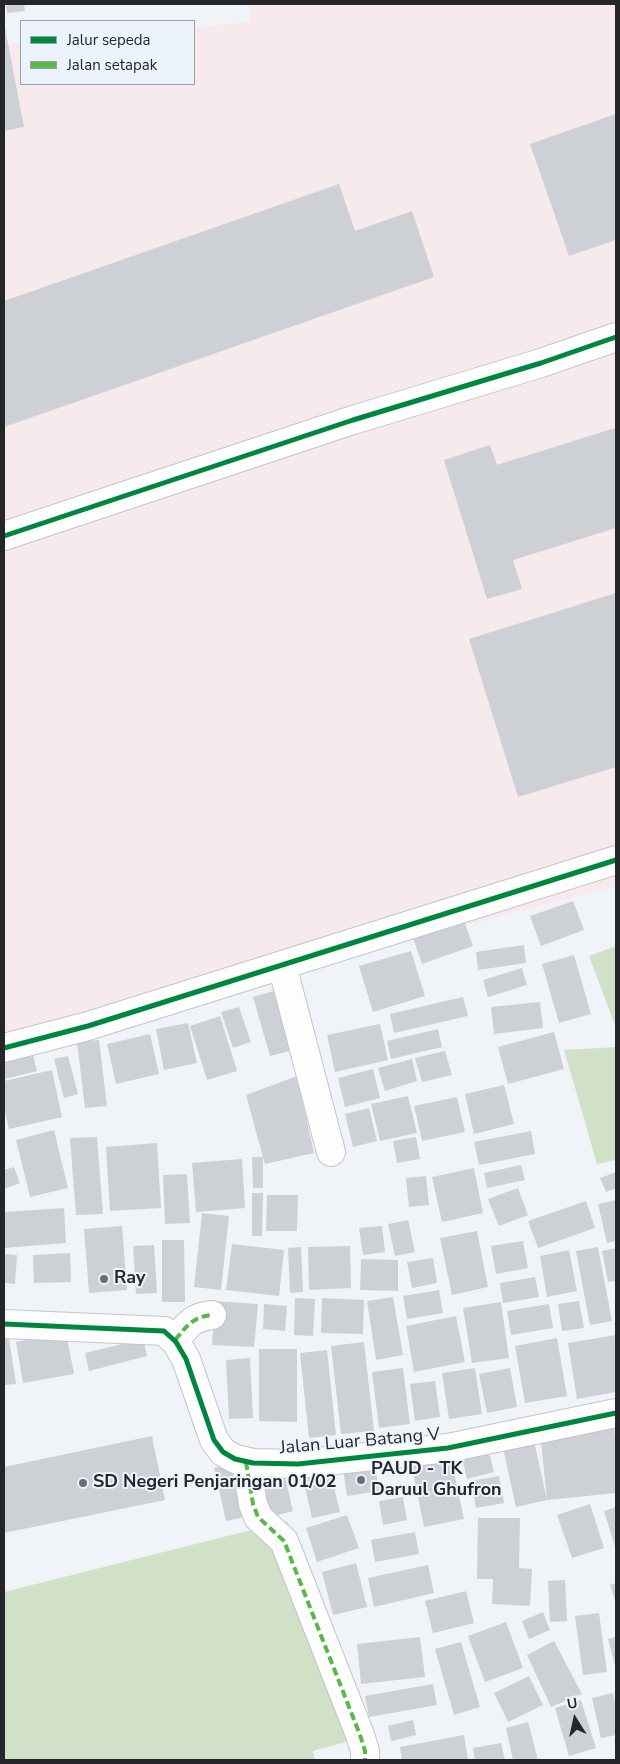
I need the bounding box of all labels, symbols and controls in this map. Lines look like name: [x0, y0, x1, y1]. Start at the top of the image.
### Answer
legend: [20, 20, 195, 85]
text: Jalur sepeda: [67, 30, 151, 50]
text: Jalan setapak: [67, 55, 157, 75]
place label: Ray: [114, 1268, 145, 1290]
marker: Ray: [98, 1273, 110, 1285]
street label: Jalan Luar Batang V: [279, 1424, 441, 1460]
place label: PAUD - TK Daruul Ghufron: [371, 1459, 502, 1502]
place label: SD Negeri Penjaringan 01/02: [93, 1472, 336, 1494]
marker: PAUD - TK Daruul Ghufron: [355, 1474, 367, 1486]
marker: SD Negeri Penjaringan 01/02: [77, 1477, 89, 1489]
text: U: [566, 1693, 579, 1714]
north arrow: [550, 1694, 600, 1744]

